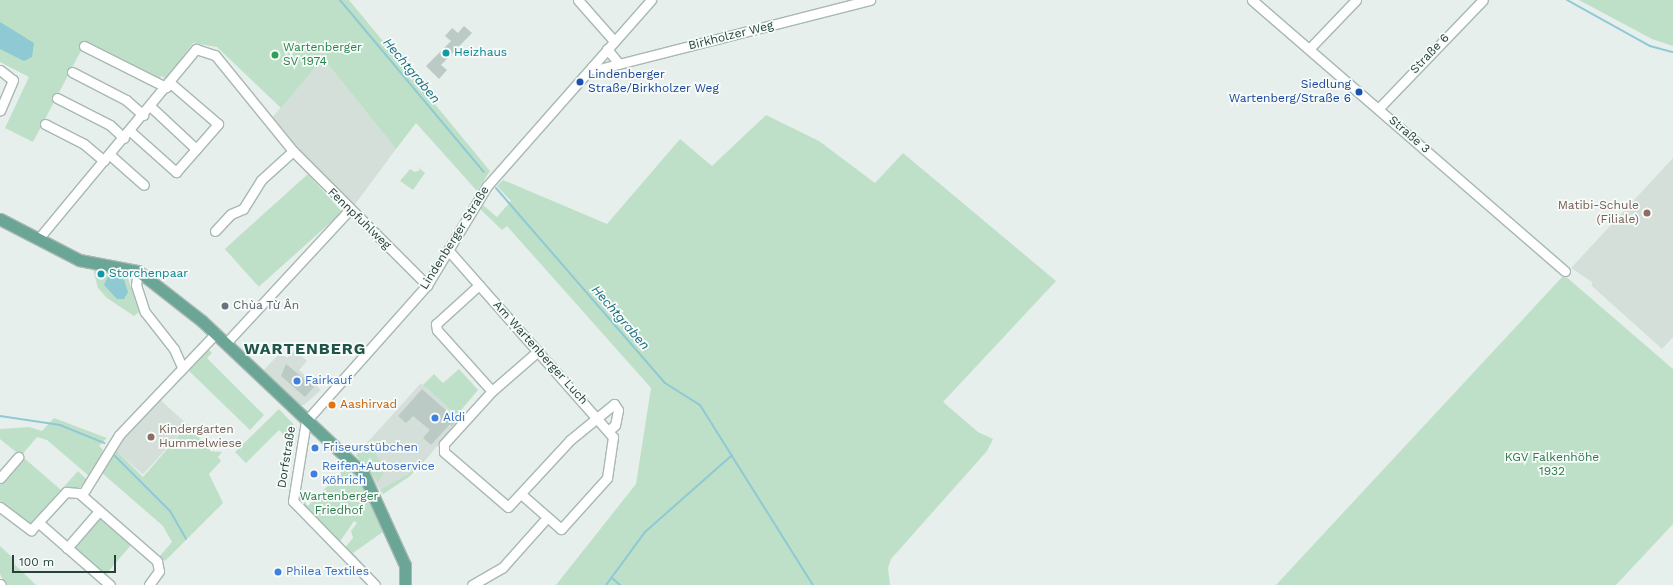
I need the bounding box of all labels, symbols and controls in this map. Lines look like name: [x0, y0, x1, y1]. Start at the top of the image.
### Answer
street label: Birkholzer Weg: [687, 18, 775, 54]
street label: Straße 6: [1407, 31, 1453, 77]
water label: Hechtgraben: [379, 35, 443, 107]
place label: Wartenberger SV 1974: [283, 41, 362, 69]
place label: Heizhaus: [454, 46, 507, 60]
marker: Heizhaus: [441, 48, 451, 58]
marker: Wartenberger SV 1974: [270, 50, 280, 60]
place label: Lindenberger Straße/Birkholzer Weg: [588, 68, 719, 96]
marker: Lindenberger Straße/Birkholzer Weg: [575, 77, 585, 87]
place label: Siedlung Wartenberg/Straße 6: [1229, 78, 1351, 106]
marker: Siedlung Wartenberg/Straße 6: [1354, 87, 1364, 97]
street label: Straße 3: [1386, 113, 1432, 157]
street label: Lindenberger Straße: [417, 183, 493, 293]
street label: Fennpfuhlweg: [324, 185, 394, 253]
place label: Matibi-Schule (Filiale): [1558, 199, 1639, 227]
marker: Matibi-Schule (Filiale): [1642, 208, 1652, 218]
place label: Storchenpaar: [109, 267, 188, 281]
marker: Storchenpaar: [96, 269, 106, 279]
water label: Hechtgraben: [588, 282, 652, 354]
street label: Am Wartenberger Luch: [489, 298, 591, 408]
place label: Chùa Từ Ân: [233, 299, 300, 313]
marker: Chùa Từ Ân: [220, 301, 230, 311]
district label: WARTENBERG: [244, 339, 366, 359]
place label: Fairkauf: [305, 374, 352, 388]
marker: Fairkauf: [292, 376, 302, 386]
place label: Aashirvad: [340, 398, 397, 412]
marker: Aashirvad: [327, 400, 337, 410]
place label: Aldi: [443, 411, 465, 425]
marker: Aldi: [430, 413, 440, 423]
place label: Kindergarten Hummelwiese: [159, 423, 242, 451]
street label: Dorfstraße: [275, 425, 299, 489]
marker: Kindergarten Hummelwiese: [146, 432, 156, 442]
place label: Friseurstübchen: [323, 441, 418, 455]
marker: Friseurstübchen: [310, 443, 320, 453]
park label: KGV Falkenhöhe 1932: [1505, 451, 1599, 479]
place label: Reifen+Autoservice Köhrich: [322, 460, 435, 488]
marker: Reifen+Autoservice Köhrich: [309, 469, 319, 479]
park label: Wartenberger Friedhof: [299, 490, 379, 518]
scale bar: [14, 547, 118, 573]
text: 100 m: [19, 555, 54, 569]
place label: Philea Textiles: [286, 565, 370, 579]
marker: Philea Textiles: [273, 567, 283, 577]

